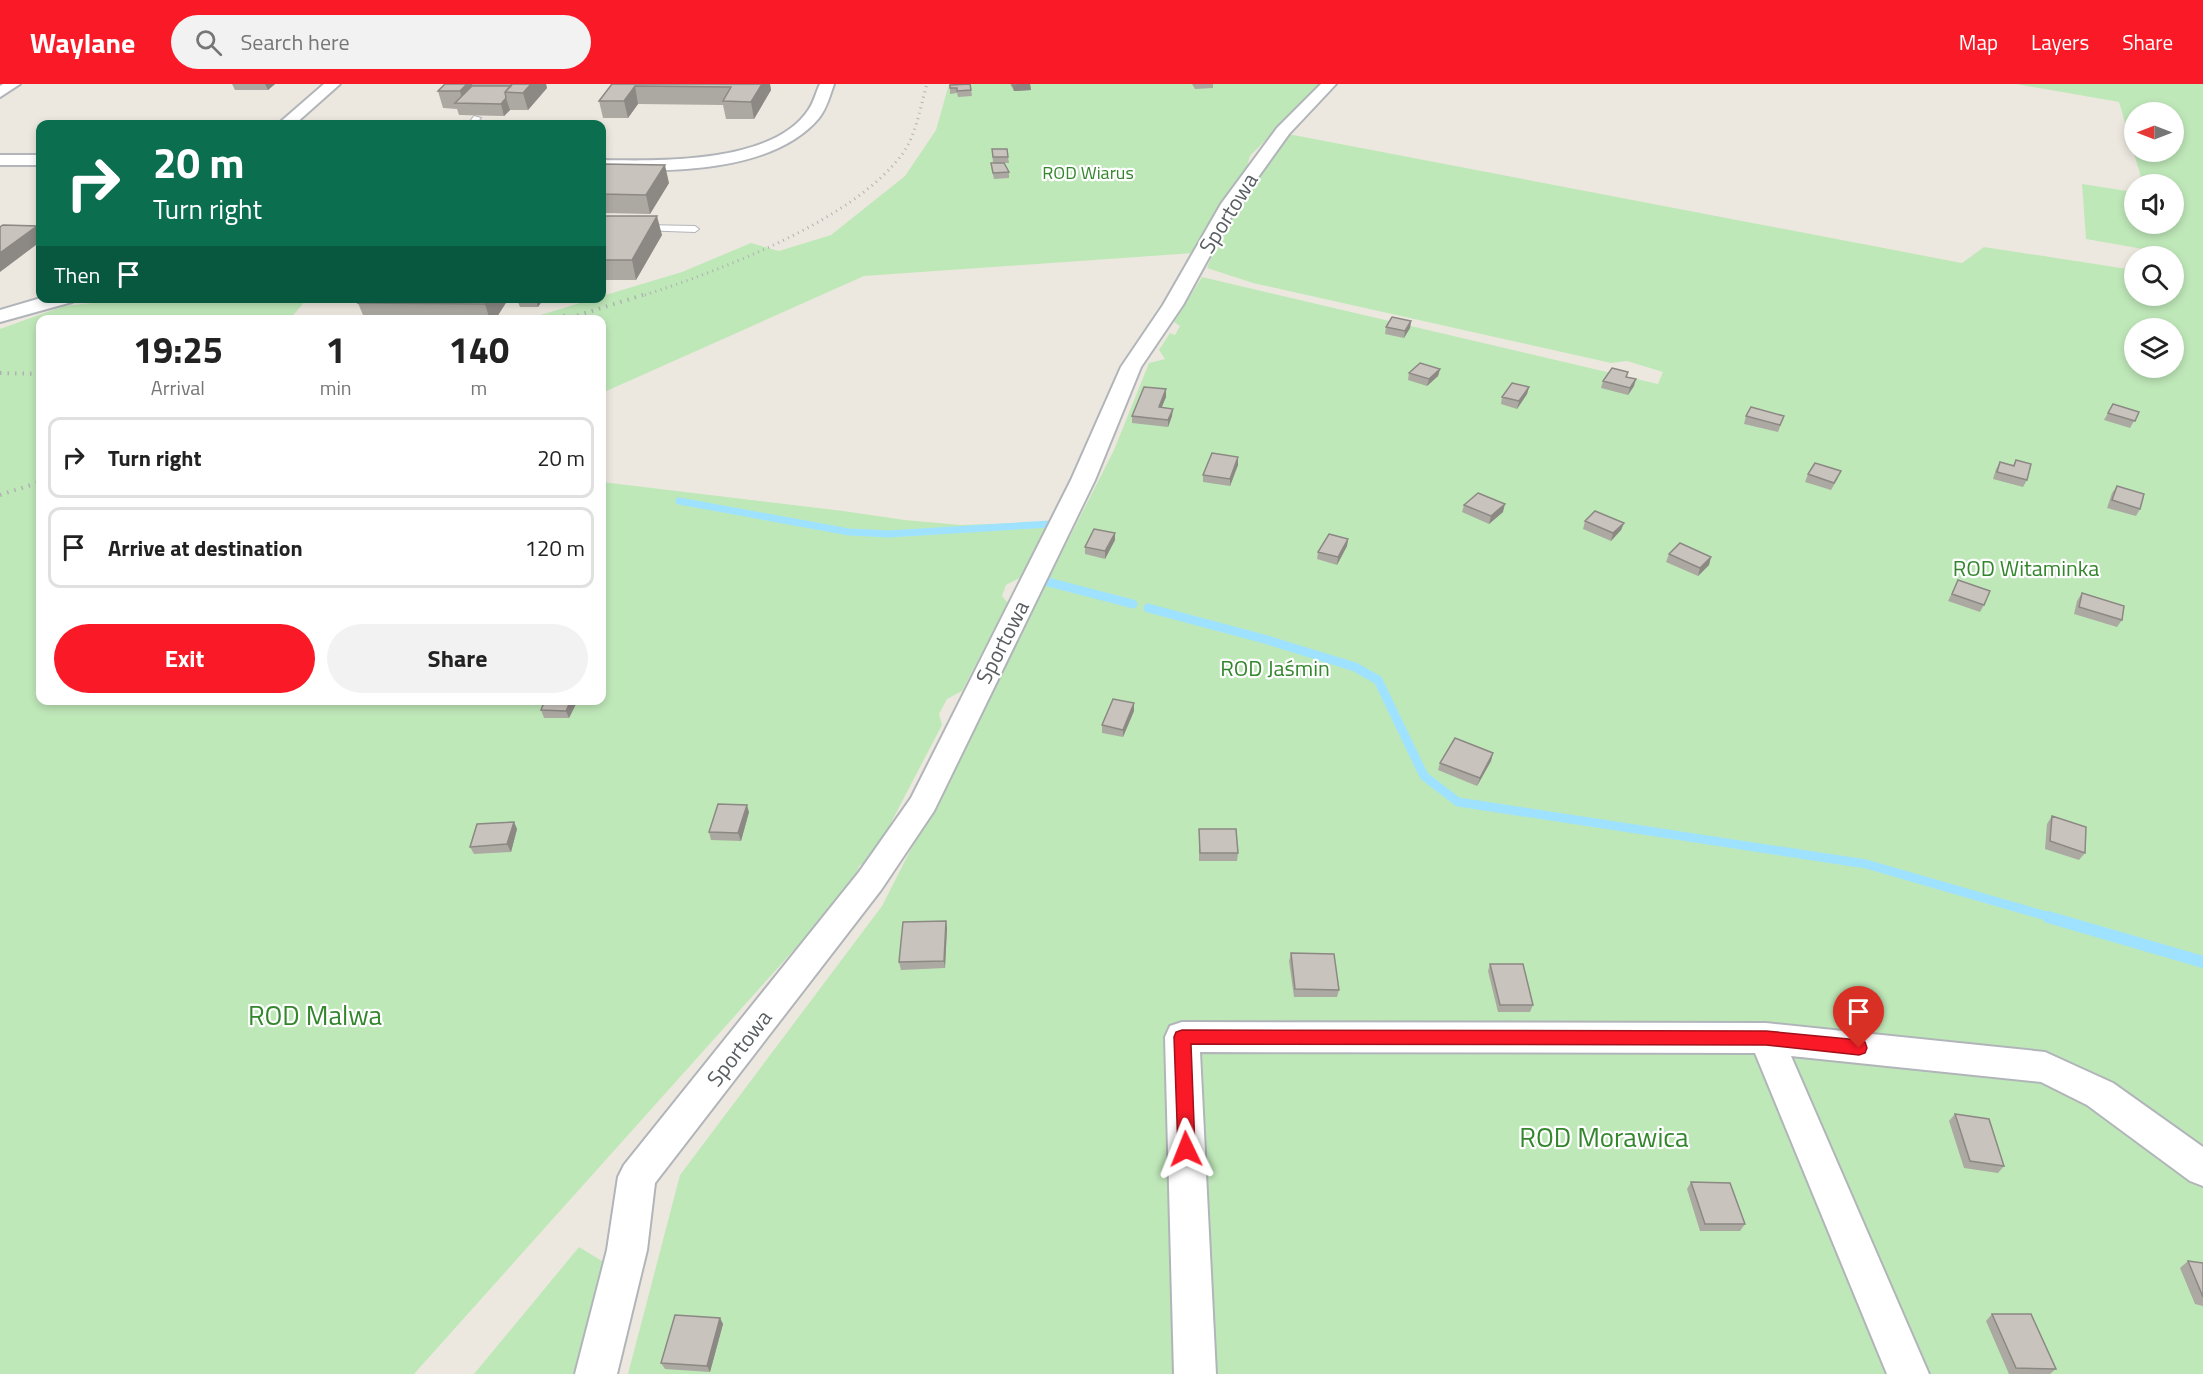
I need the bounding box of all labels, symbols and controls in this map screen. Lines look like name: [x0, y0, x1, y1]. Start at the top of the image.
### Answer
search box: [171, 15, 591, 69]
text: Waylane: [30, 21, 135, 64]
text: Search here: [240, 25, 350, 59]
icon: search: [192, 26, 225, 59]
text: Map: [1959, 26, 1998, 58]
text: Layers: [2031, 26, 2089, 58]
text: Share: [2122, 26, 2173, 58]
north arrow: [2124, 102, 2184, 162]
map controls: [2124, 102, 2184, 378]
text: 20 m: [153, 130, 245, 194]
icon: right: [54, 144, 132, 222]
park label: ROD Wiarus: [1042, 159, 1134, 186]
street label: Sportowa: [1190, 166, 1266, 260]
button: sound: [2124, 174, 2184, 234]
text: Turn right: [153, 188, 262, 229]
button: search: [2124, 246, 2184, 306]
text: Then: [54, 258, 100, 292]
icon: arrive: [112, 258, 145, 291]
button: layers: [2124, 318, 2184, 378]
text: 19:25: [133, 322, 223, 377]
text: 1: [326, 322, 346, 377]
text: 140: [449, 322, 509, 377]
text: Arrival: [151, 372, 205, 403]
text: min: [320, 372, 352, 403]
text: m: [470, 372, 487, 403]
icon: right: [57, 441, 90, 474]
text: Turn right: [108, 441, 202, 475]
text: 20 m: [537, 441, 585, 475]
icon: arrive: [57, 531, 90, 564]
text: Arrive at destination: [108, 531, 303, 565]
text: 120 m: [525, 531, 585, 565]
park label: ROD Witaminka: [1953, 551, 2099, 585]
street label: Sportowa: [967, 594, 1037, 690]
button: Exit: [54, 624, 315, 693]
button: Share: [327, 624, 588, 693]
park label: ROD Jaśmin: [1220, 651, 1330, 685]
pin: [1833, 986, 1884, 1048]
park label: ROD Malwa: [248, 994, 383, 1035]
icon: arrive: [1842, 995, 1875, 1028]
street label: Sportowa: [698, 1002, 780, 1094]
park label: ROD Morawica: [1519, 1116, 1689, 1157]
position arrow: [1154, 1117, 1218, 1181]

